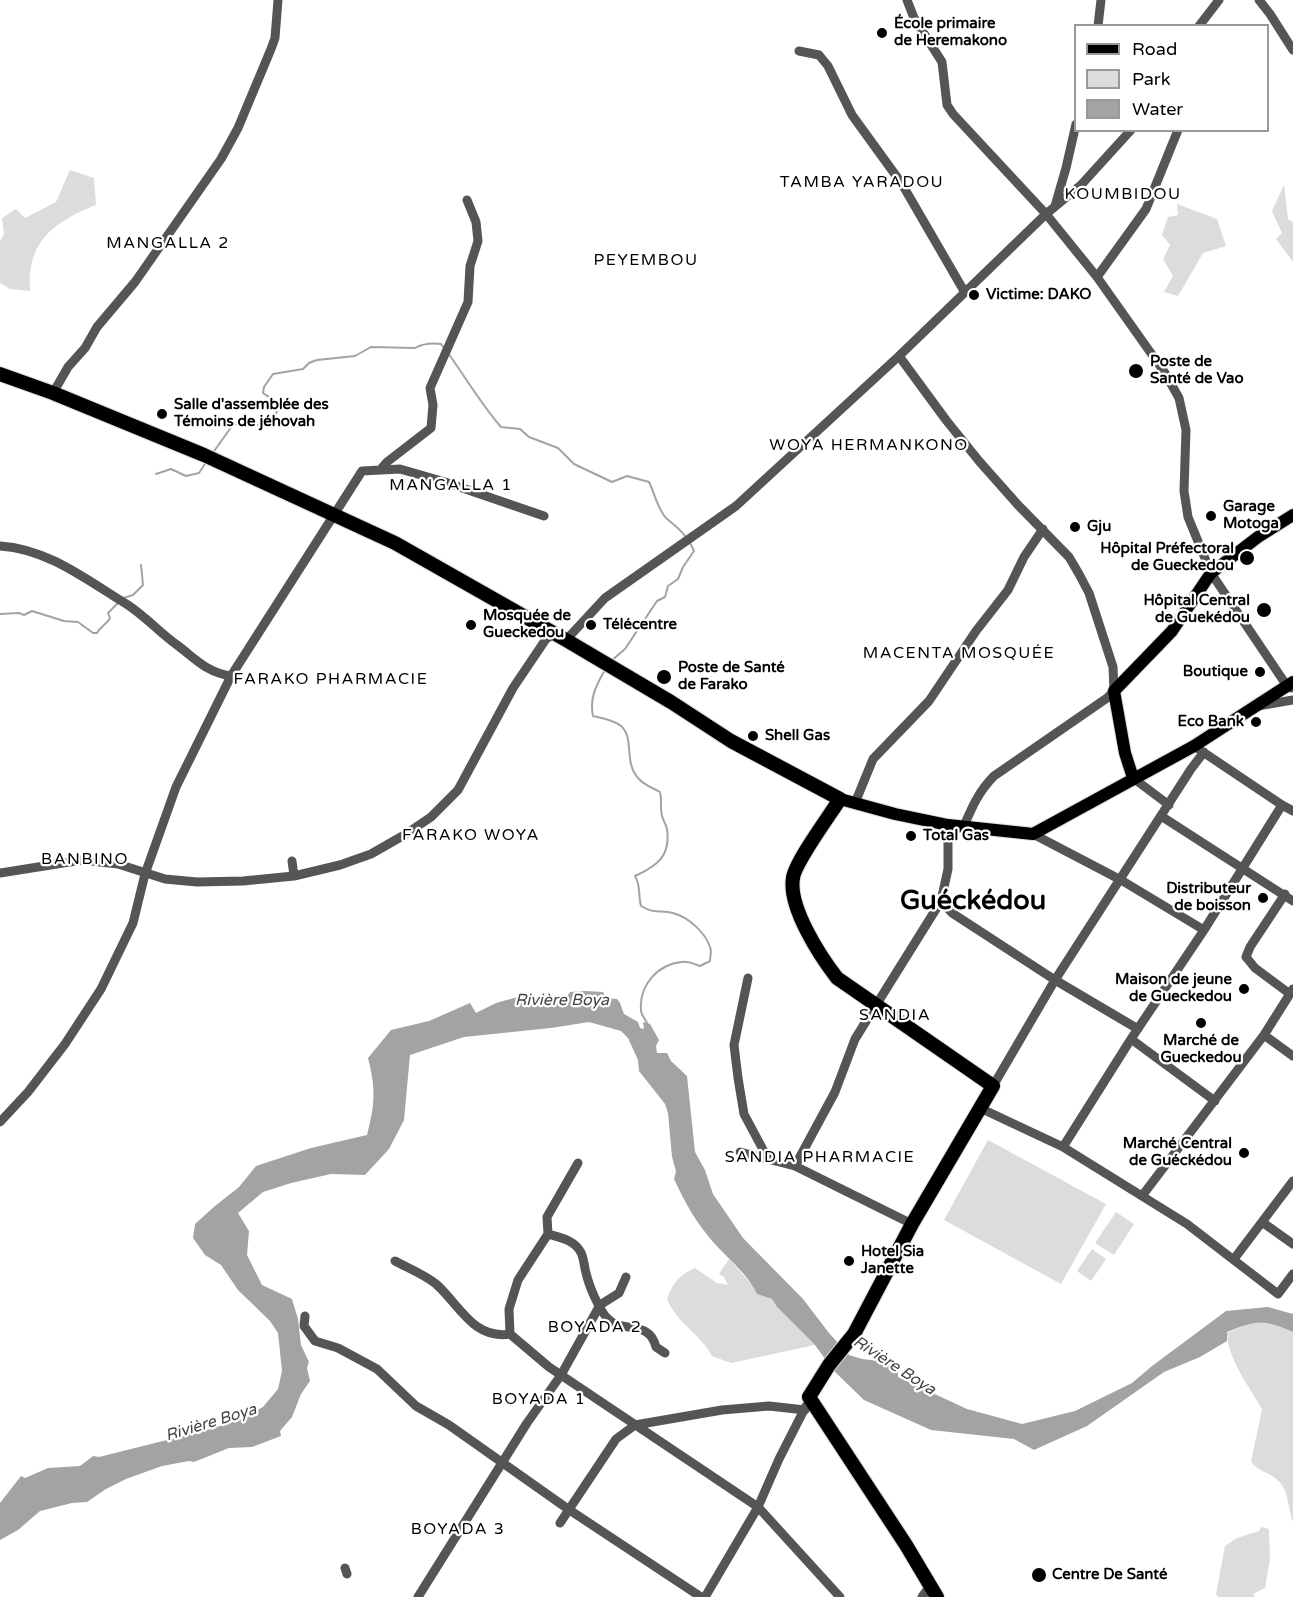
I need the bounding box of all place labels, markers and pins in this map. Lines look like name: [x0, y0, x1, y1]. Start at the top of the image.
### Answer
place label: École primaire de Heremakono: [894, 15, 1007, 50]
marker: École primaire de Heremakono: [875, 26, 889, 40]
place label: Victime: DAKO: [986, 286, 1092, 304]
marker: Victime: DAKO: [967, 288, 981, 302]
place label: Poste de Santé de Vao: [1150, 353, 1244, 388]
marker: Poste de Santé de Vao: [1127, 362, 1145, 380]
place label: Salle d'assemblée des Témoins de jéhovah: [174, 396, 329, 431]
marker: Salle d'assemblée des Témoins de jéhovah: [155, 407, 169, 421]
place label: Garage Motoga: [1223, 498, 1279, 533]
marker: Garage Motoga: [1204, 509, 1218, 523]
place label: Gju: [1087, 518, 1111, 536]
marker: Gju: [1068, 520, 1082, 534]
place label: Hôpital Préfectoral de Gueckedou: [1100, 540, 1234, 575]
marker: Hôpital Préfectoral de Gueckedou: [1238, 549, 1256, 567]
place label: Hôpital Central de Guekédou: [1144, 592, 1250, 627]
marker: Hôpital Central de Guekédou: [1255, 601, 1273, 619]
place label: Mosquée de Gueckedou: [483, 607, 571, 642]
place label: Télécentre: [603, 616, 677, 634]
marker: Mosquée de Gueckedou: [464, 618, 478, 632]
marker: Télécentre: [584, 618, 598, 632]
place label: Poste de Santé de Farako: [678, 659, 785, 694]
place label: Boutique: [1183, 663, 1248, 681]
marker: Boutique: [1253, 665, 1267, 679]
marker: Poste de Santé de Farako: [655, 668, 673, 686]
place label: Eco Bank: [1178, 713, 1244, 731]
marker: Eco Bank: [1249, 715, 1263, 729]
place label: Shell Gas: [765, 727, 830, 745]
marker: Shell Gas: [746, 729, 760, 743]
place label: Total Gas: [923, 827, 989, 845]
marker: Total Gas: [904, 829, 918, 843]
place label: Distributeur de boisson: [1166, 880, 1251, 915]
marker: Distributeur de boisson: [1256, 891, 1270, 905]
place label: Maison de jeune de Gueckedou: [1115, 971, 1232, 1006]
marker: Maison de jeune de Gueckedou: [1237, 982, 1251, 996]
marker: Marché de Gueckedou: [1194, 1016, 1208, 1030]
place label: Marché de Gueckedou: [1160, 1032, 1242, 1067]
place label: Marché Central de Guéckédou: [1123, 1135, 1232, 1170]
marker: Marché Central de Guéckédou: [1237, 1146, 1251, 1160]
place label: Hotel Sia Janette: [861, 1243, 924, 1278]
marker: Hotel Sia Janette: [842, 1254, 856, 1268]
marker: Centre De Santé: [1030, 1566, 1048, 1584]
place label: Centre De Santé: [1052, 1566, 1167, 1584]

